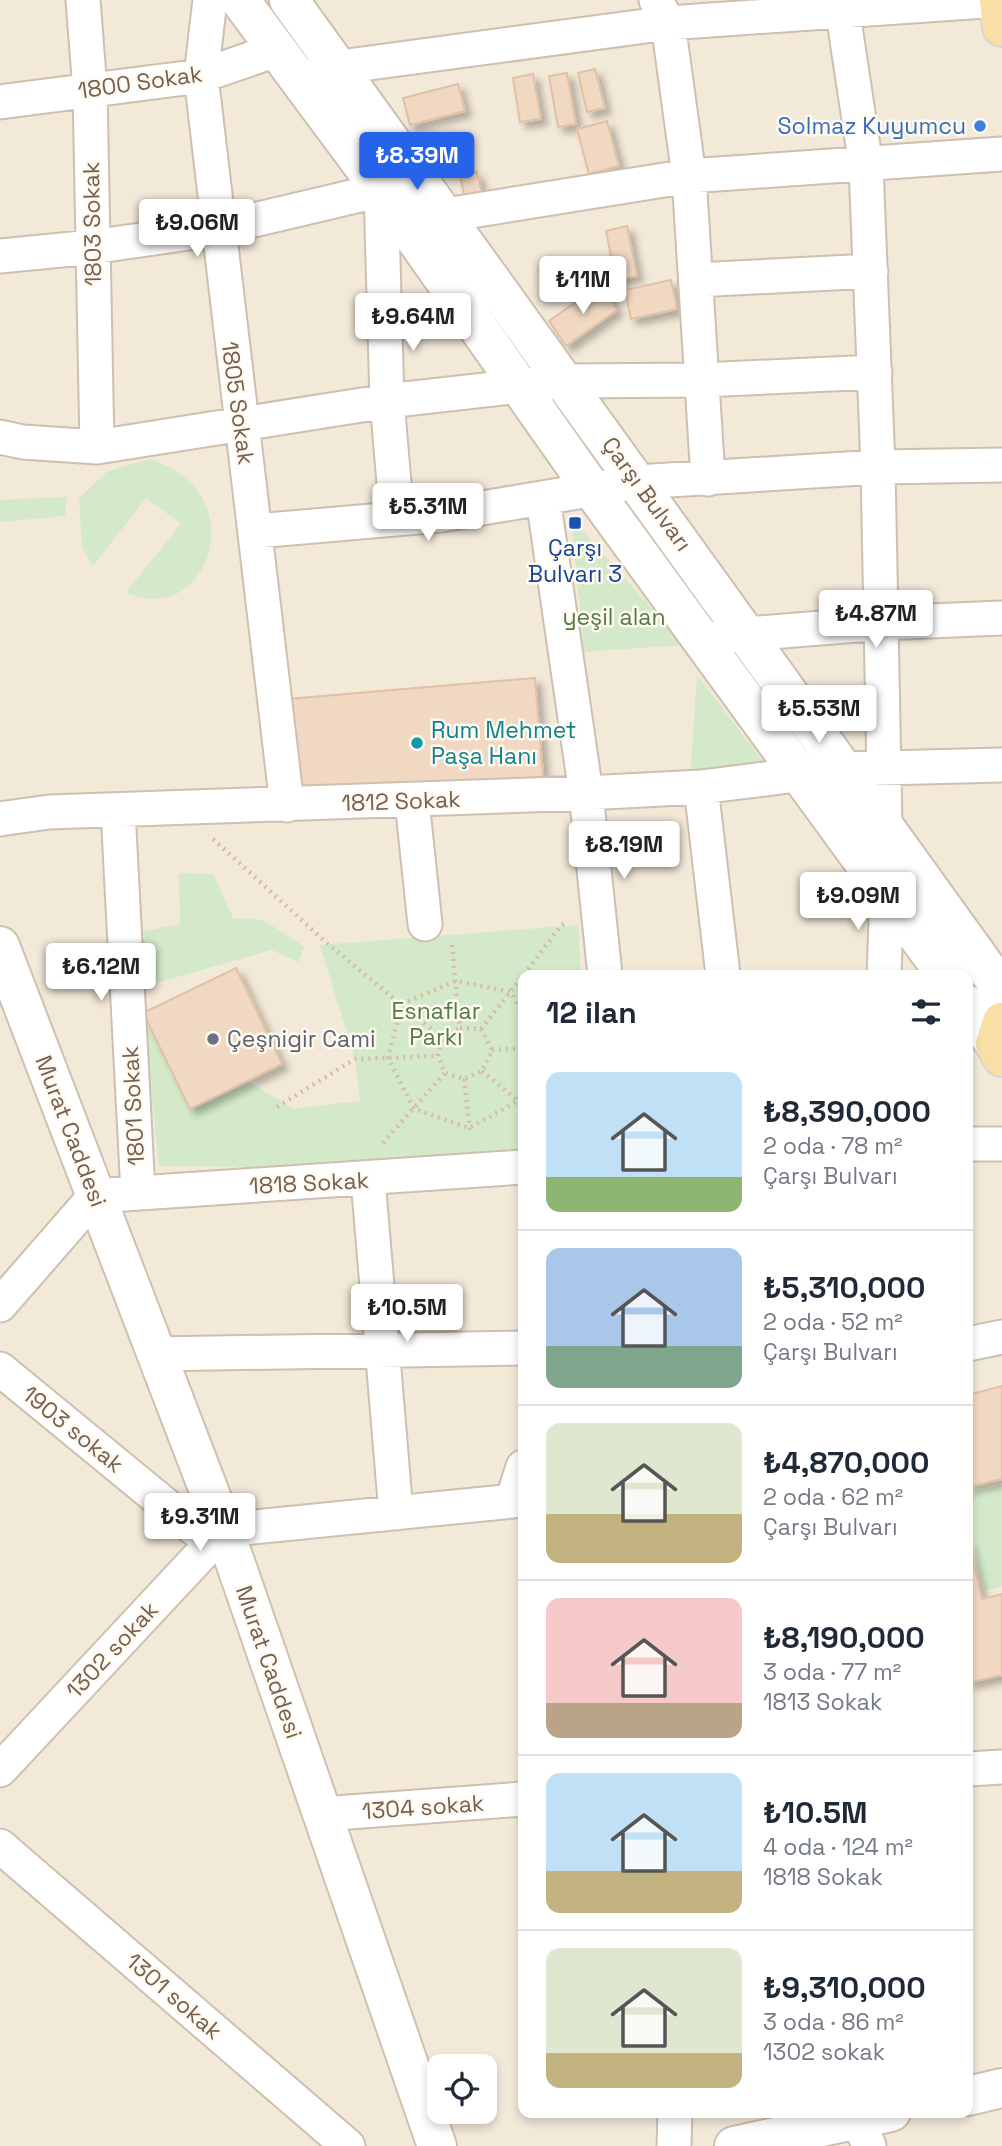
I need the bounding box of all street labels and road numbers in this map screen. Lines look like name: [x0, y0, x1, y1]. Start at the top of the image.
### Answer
street label: 1800 Sokak: [76, 58, 204, 106]
street label: 1803 Sokak: [76, 161, 108, 287]
street label: 1805 Sokak: [214, 339, 262, 467]
street label: Çarşı Bulvarı: [595, 431, 699, 557]
street label: 1812 Sokak: [341, 784, 461, 818]
street label: 1801 Sokak: [115, 1045, 151, 1167]
street label: Murat Caddesi: [28, 1051, 114, 1211]
street label: 1818 Sokak: [248, 1165, 370, 1201]
street label: 1903 sokak: [16, 1379, 130, 1479]
street label: Murat Caddesi: [229, 1582, 309, 1742]
street label: 1302 sokak: [59, 1595, 165, 1705]
street label: 1304 sokak: [361, 1788, 485, 1826]
street label: 1301 sokak: [120, 1946, 228, 2046]

